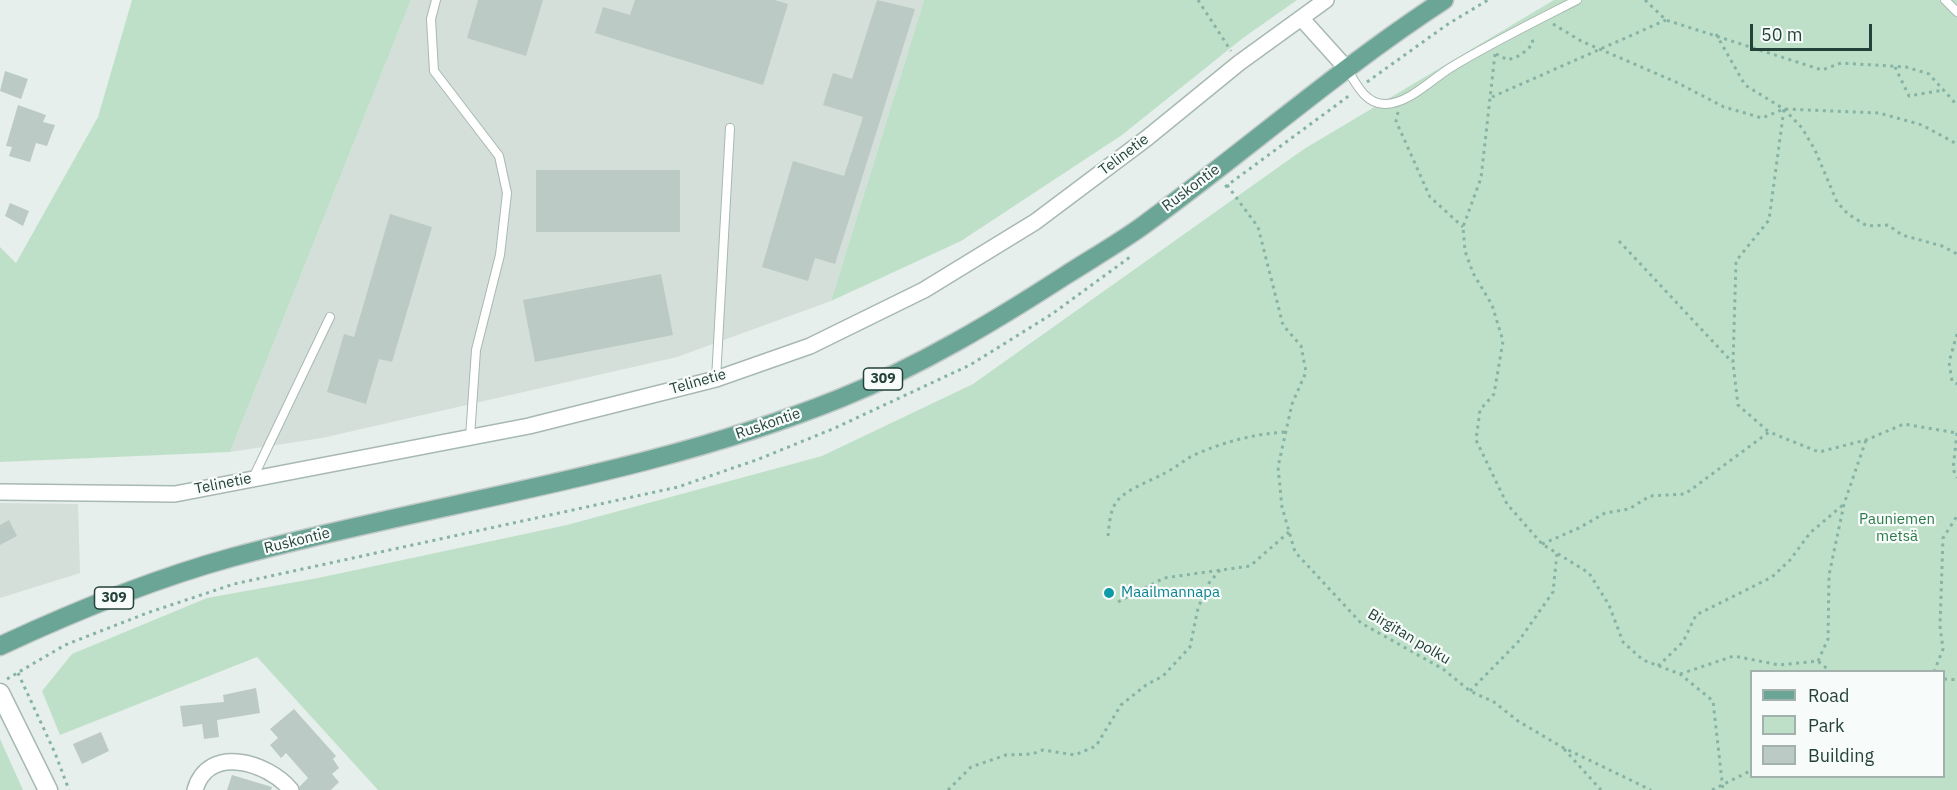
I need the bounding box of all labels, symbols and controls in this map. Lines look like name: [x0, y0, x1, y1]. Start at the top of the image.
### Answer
scale bar: [1753, 12, 1874, 50]
text: 50 m: [1761, 23, 1803, 46]
street label: Telinetie: [1096, 130, 1152, 180]
street label: Ruskontie: [1159, 161, 1223, 215]
street label: Telinetie: [668, 365, 728, 399]
road number: 309: [864, 368, 902, 390]
street label: Ruskontie: [733, 405, 803, 443]
street label: Telinetie: [193, 470, 253, 498]
park label: Pauniemen metsä: [1859, 511, 1935, 546]
street label: Ruskontie: [262, 524, 332, 558]
place label: Maailmannapa: [1121, 584, 1220, 602]
marker: Maailmannapa: [1102, 586, 1116, 600]
road number: 309: [94, 587, 134, 609]
street label: Birgitan polku: [1364, 605, 1454, 669]
legend: [1750, 670, 1945, 778]
text: Road: [1808, 684, 1849, 707]
text: Park: [1808, 714, 1844, 737]
text: Building: [1808, 744, 1874, 767]

